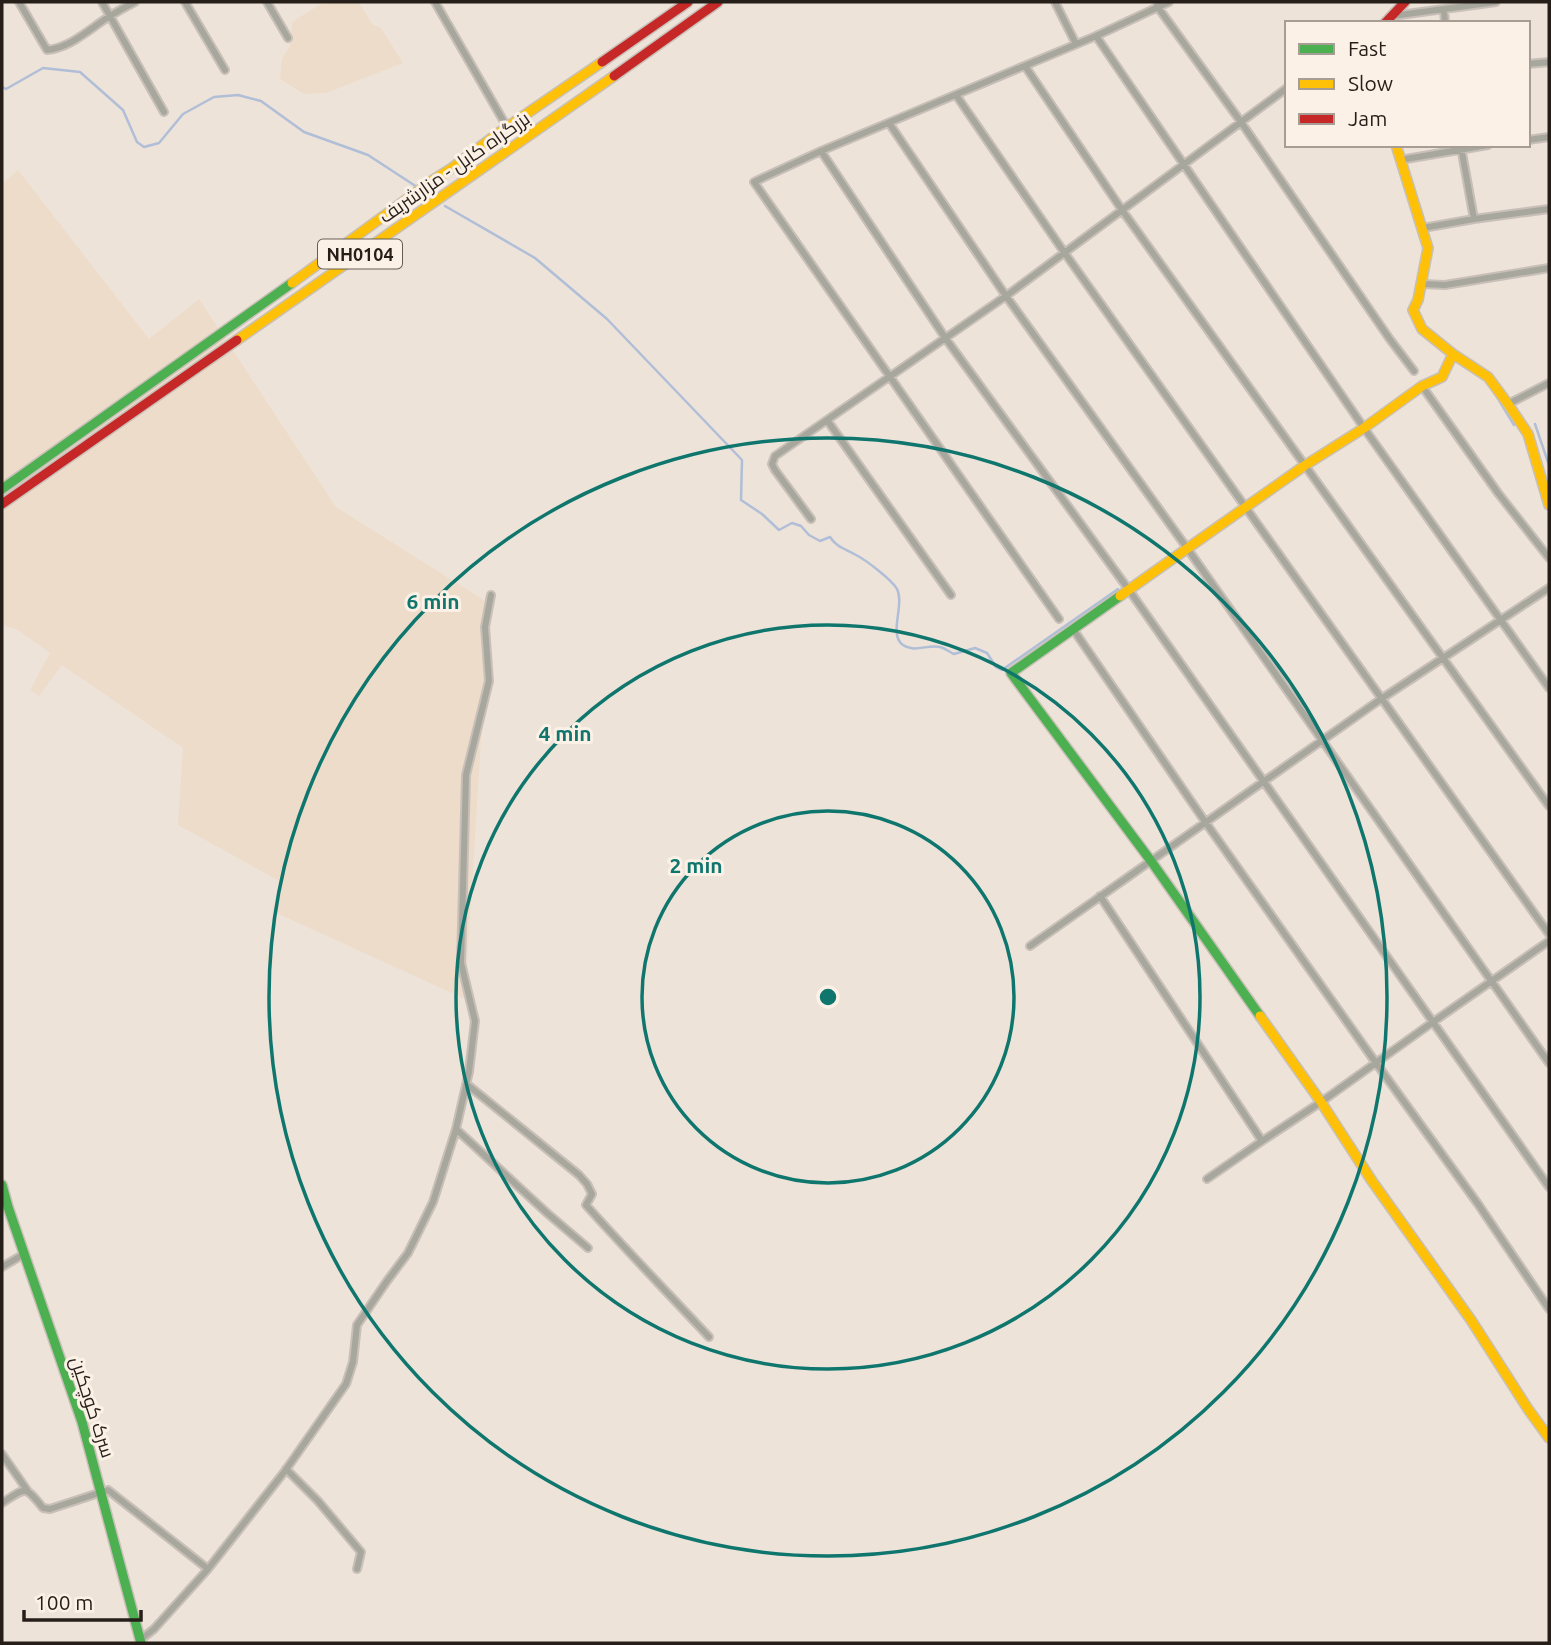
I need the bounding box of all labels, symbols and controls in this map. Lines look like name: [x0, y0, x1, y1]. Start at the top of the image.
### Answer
legend: [1285, 21, 1530, 147]
text: Fast: [1348, 36, 1386, 60]
text: Slow: [1348, 71, 1393, 95]
text: Jam: [1348, 106, 1387, 130]
street label: بزرگراه کابل - مزارشریف: [374, 107, 534, 228]
road number: NH0104: [318, 240, 402, 268]
text: 6 min: [406, 589, 460, 613]
text: 4 min: [538, 721, 592, 745]
text: 2 min: [669, 853, 723, 877]
centre of rings: [816, 985, 840, 1009]
street label: سرک کوچکین: [64, 1354, 120, 1461]
scale bar: [24, 1578, 142, 1622]
text: 100 m: [35, 1590, 93, 1614]

